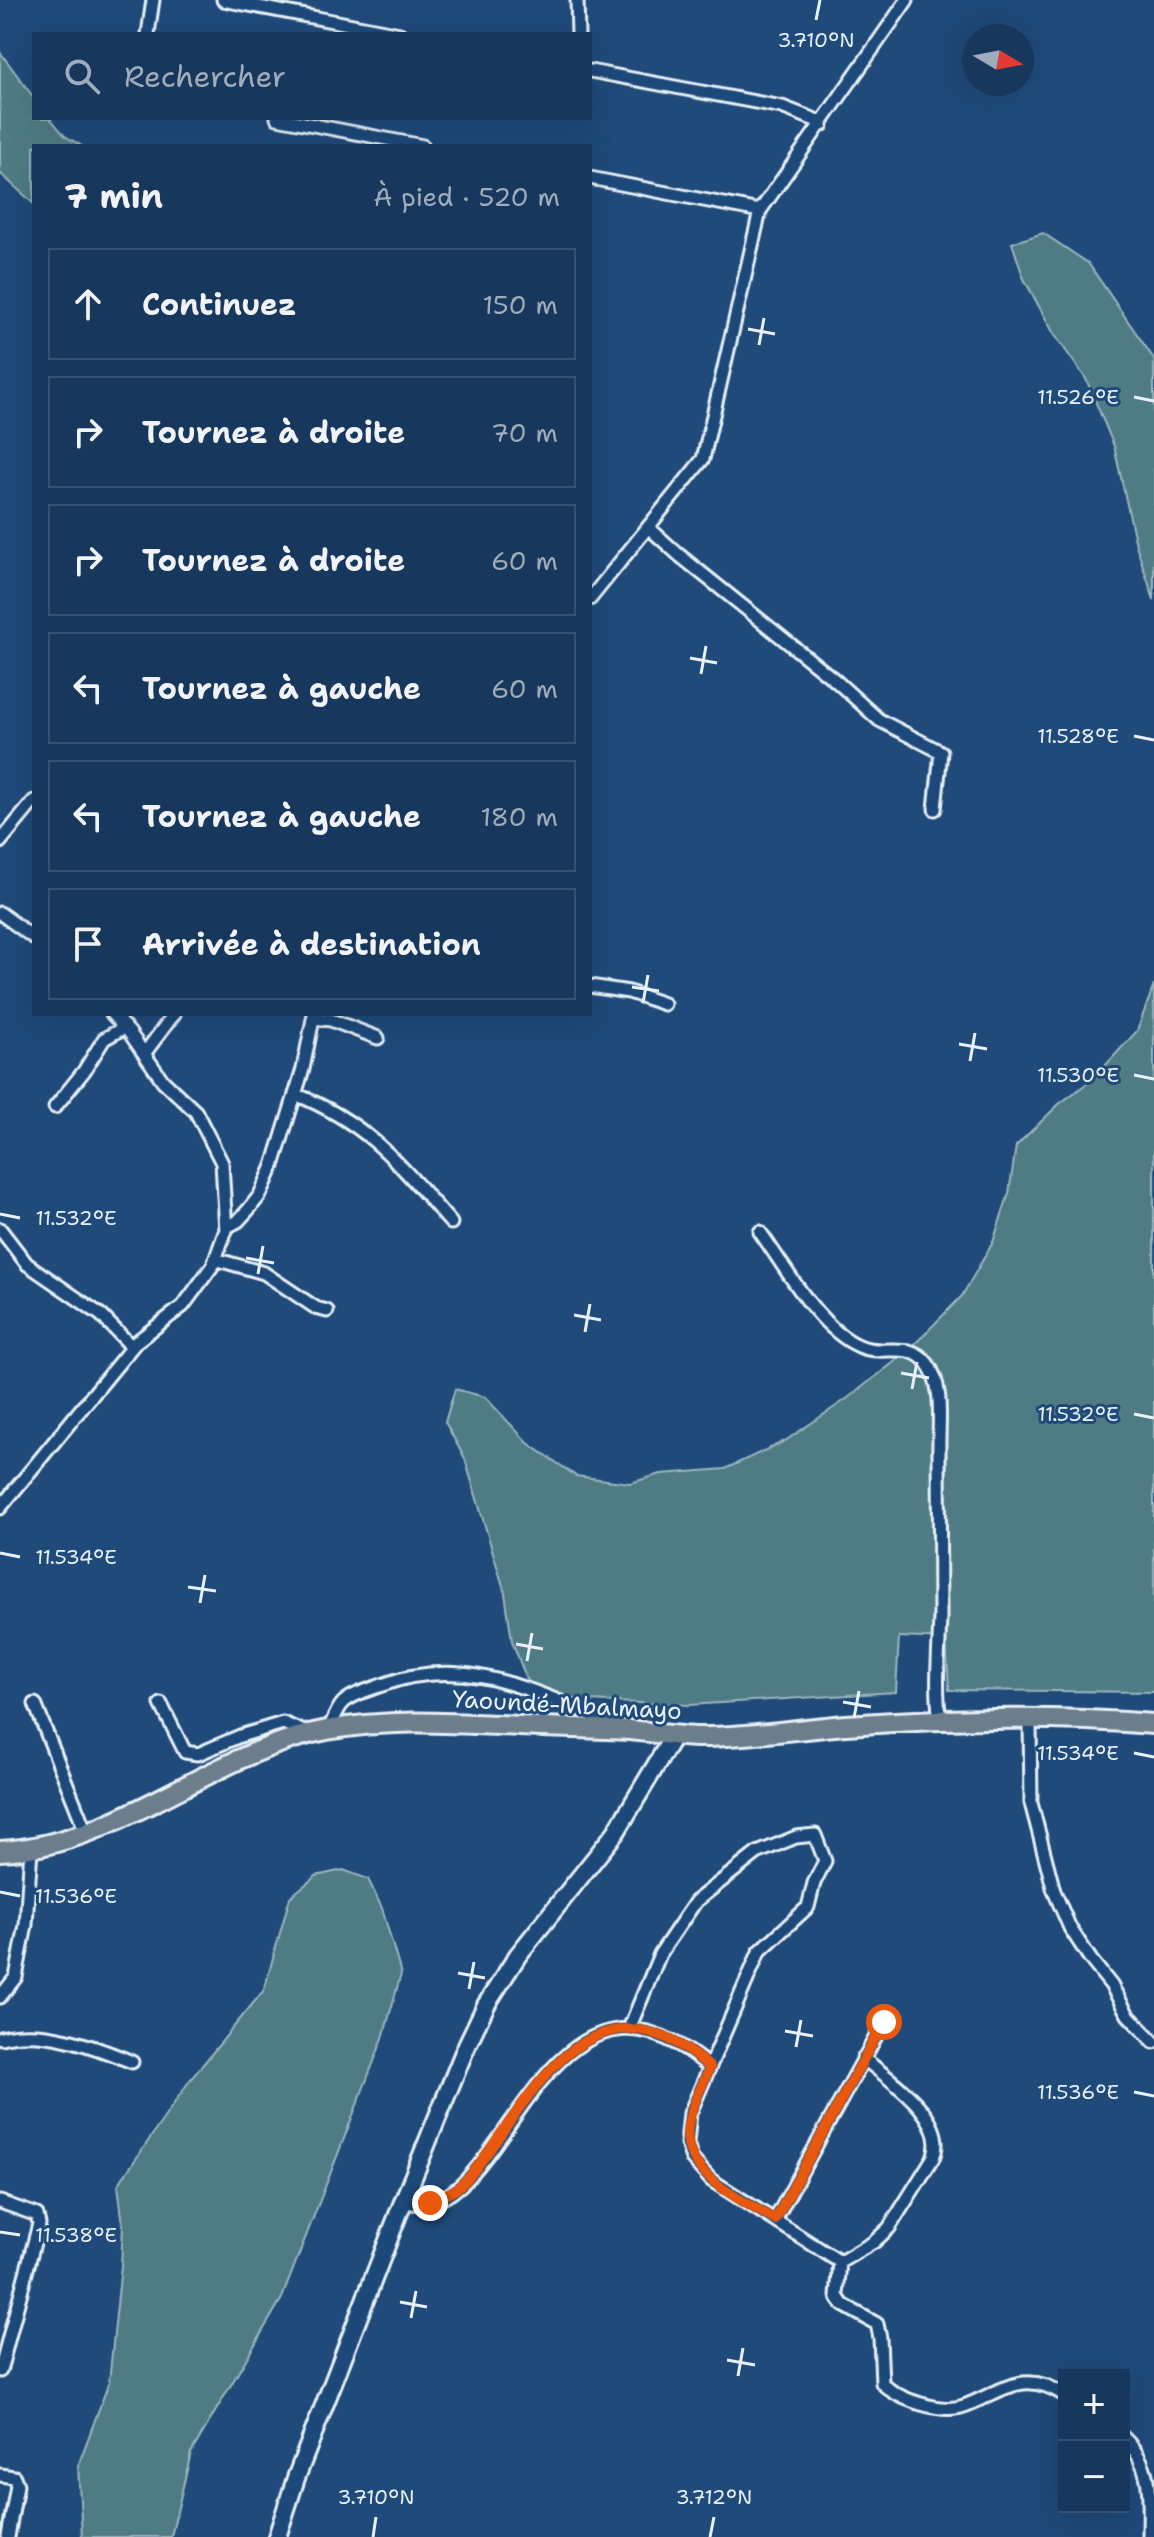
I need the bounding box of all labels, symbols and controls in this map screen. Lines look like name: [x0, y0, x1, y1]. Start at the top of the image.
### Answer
north arrow: [962, 24, 1034, 96]
text: 3.710°N: [777, 27, 855, 53]
search box: [32, 32, 592, 120]
icon: search: [60, 54, 104, 98]
text: Rechercher: [124, 56, 286, 97]
text: 7 min: [64, 173, 163, 219]
text: À pied · 520 m: [374, 179, 560, 214]
icon: ahead: [66, 282, 110, 326]
text: Continuez: [142, 284, 297, 325]
text: 150 m: [482, 287, 558, 322]
text: 11.526°E: [1037, 384, 1119, 410]
icon: right: [66, 410, 110, 454]
text: Tournez à droite: [142, 412, 405, 453]
text: 70 m: [491, 415, 558, 450]
icon: right: [66, 538, 110, 582]
text: Tournez à droite: [142, 540, 405, 581]
text: 60 m: [491, 543, 558, 578]
icon: left: [66, 666, 110, 710]
text: Tournez à gauche: [142, 668, 421, 709]
text: 60 m: [491, 671, 558, 706]
text: 11.528°E: [1037, 723, 1119, 749]
icon: left: [66, 794, 110, 838]
text: Tournez à gauche: [142, 796, 421, 837]
text: 180 m: [480, 799, 558, 834]
icon: arrive: [66, 922, 110, 966]
text: Arrivée à destination: [142, 924, 481, 965]
text: 11.530°E: [1037, 1062, 1119, 1088]
text: 11.532°E: [35, 1205, 117, 1231]
text: 11.532°E: [1037, 1401, 1119, 1427]
text: 11.534°E: [35, 1544, 117, 1570]
street label: Yaoundé-Mbalmayo: [452, 1683, 682, 1727]
text: 11.534°E: [1037, 1740, 1119, 1766]
text: 11.536°E: [35, 1883, 117, 1909]
route start: [866, 2004, 902, 2040]
text: 11.536°E: [1037, 2079, 1119, 2105]
route end: [412, 2185, 448, 2221]
text: 11.538°E: [35, 2222, 117, 2248]
map controls: [1058, 2369, 1130, 2513]
button: +: [1058, 2369, 1130, 2441]
button: −: [1058, 2441, 1130, 2513]
text: 3.710°N: [337, 2484, 415, 2510]
text: 3.712°N: [676, 2484, 752, 2510]

